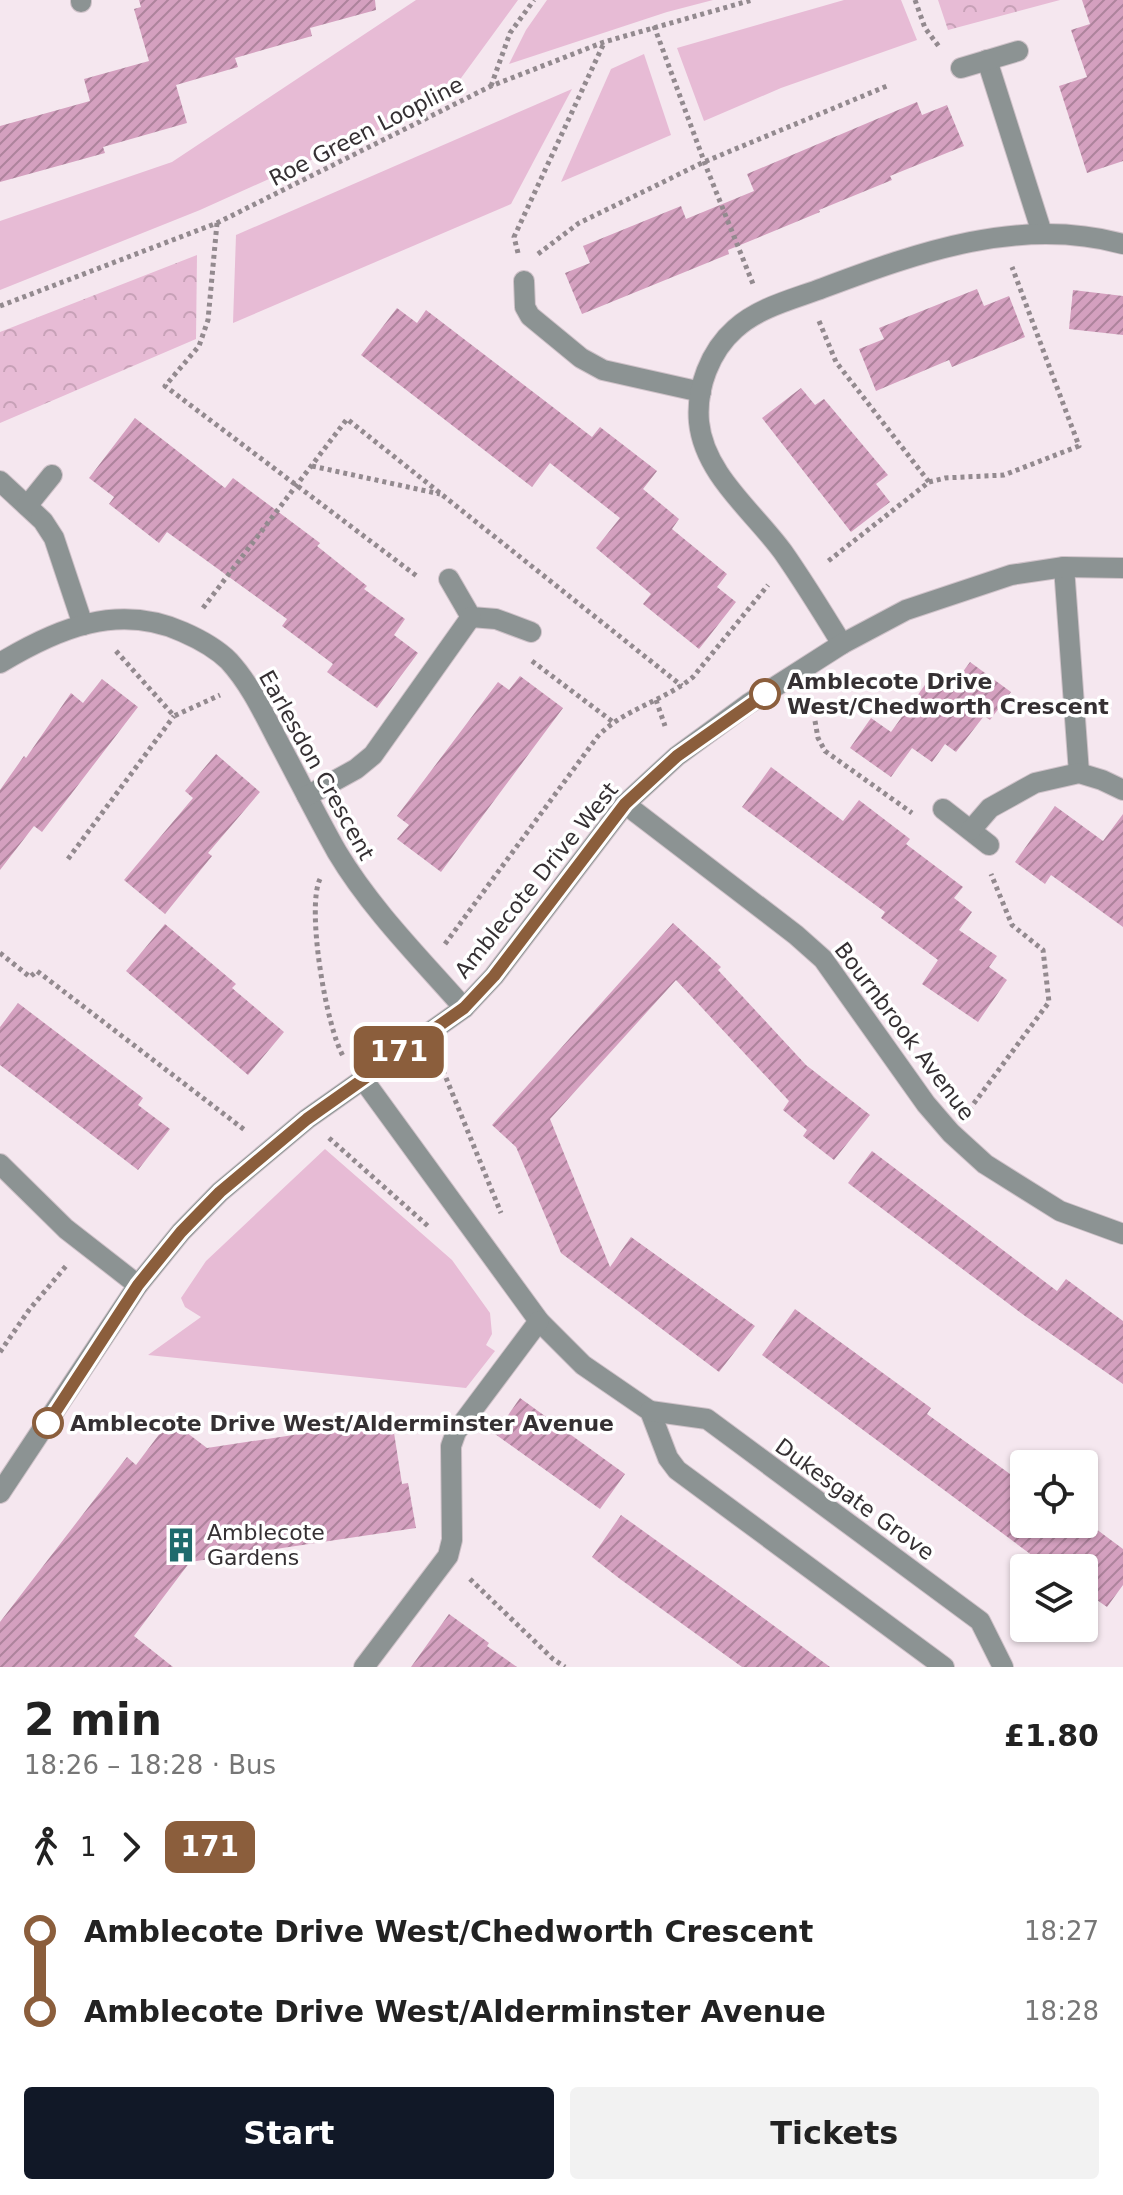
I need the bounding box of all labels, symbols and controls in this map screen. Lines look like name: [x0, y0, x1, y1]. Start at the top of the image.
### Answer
street label: Roe Green Loopline: [265, 72, 467, 191]
street label: Earlesdon Crescent: [254, 666, 379, 865]
place label: Amblecote Drive West/Chedworth Crescent: [787, 669, 1109, 719]
marker: Amblecote Drive West/Chedworth Crescent: [750, 679, 780, 709]
street label: Amblecote Drive West: [450, 777, 623, 983]
street label: Bournbrook Avenue: [830, 938, 980, 1125]
line badge: 171: [353, 1026, 445, 1078]
text: 171: [370, 1035, 428, 1068]
marker: Amblecote Drive West/Alderminster Avenue: [33, 1408, 63, 1438]
place label: Amblecote Drive West/Alderminster Avenue: [70, 1411, 614, 1436]
street label: Dukesgate Grove: [770, 1433, 939, 1565]
map controls: [1010, 1450, 1098, 1642]
button: locate: [1010, 1450, 1098, 1538]
place label: Amblecote Gardens: [207, 1520, 325, 1570]
building icon: Amblecote Gardens: [162, 1526, 200, 1564]
button: layers: [1010, 1554, 1098, 1642]
text: 2 min: [24, 1694, 162, 1745]
text: £1.80: [1004, 1718, 1099, 1753]
text: 18:26 – 18:28 · Bus: [24, 1750, 276, 1780]
icon: walk: [24, 1825, 68, 1869]
icon: forward: [109, 1825, 153, 1869]
text: 171: [181, 1830, 239, 1863]
text: 1: [80, 1832, 97, 1862]
text: Amblecote Drive West/Chedworth Crescent: [84, 1914, 813, 1949]
text: 18:27: [1024, 1916, 1099, 1946]
text: Amblecote Drive West/Alderminster Avenue: [84, 1994, 826, 2029]
text: 18:28: [1024, 1996, 1099, 2026]
button: Start: [24, 2087, 554, 2179]
button: Tickets: [570, 2087, 1099, 2179]

